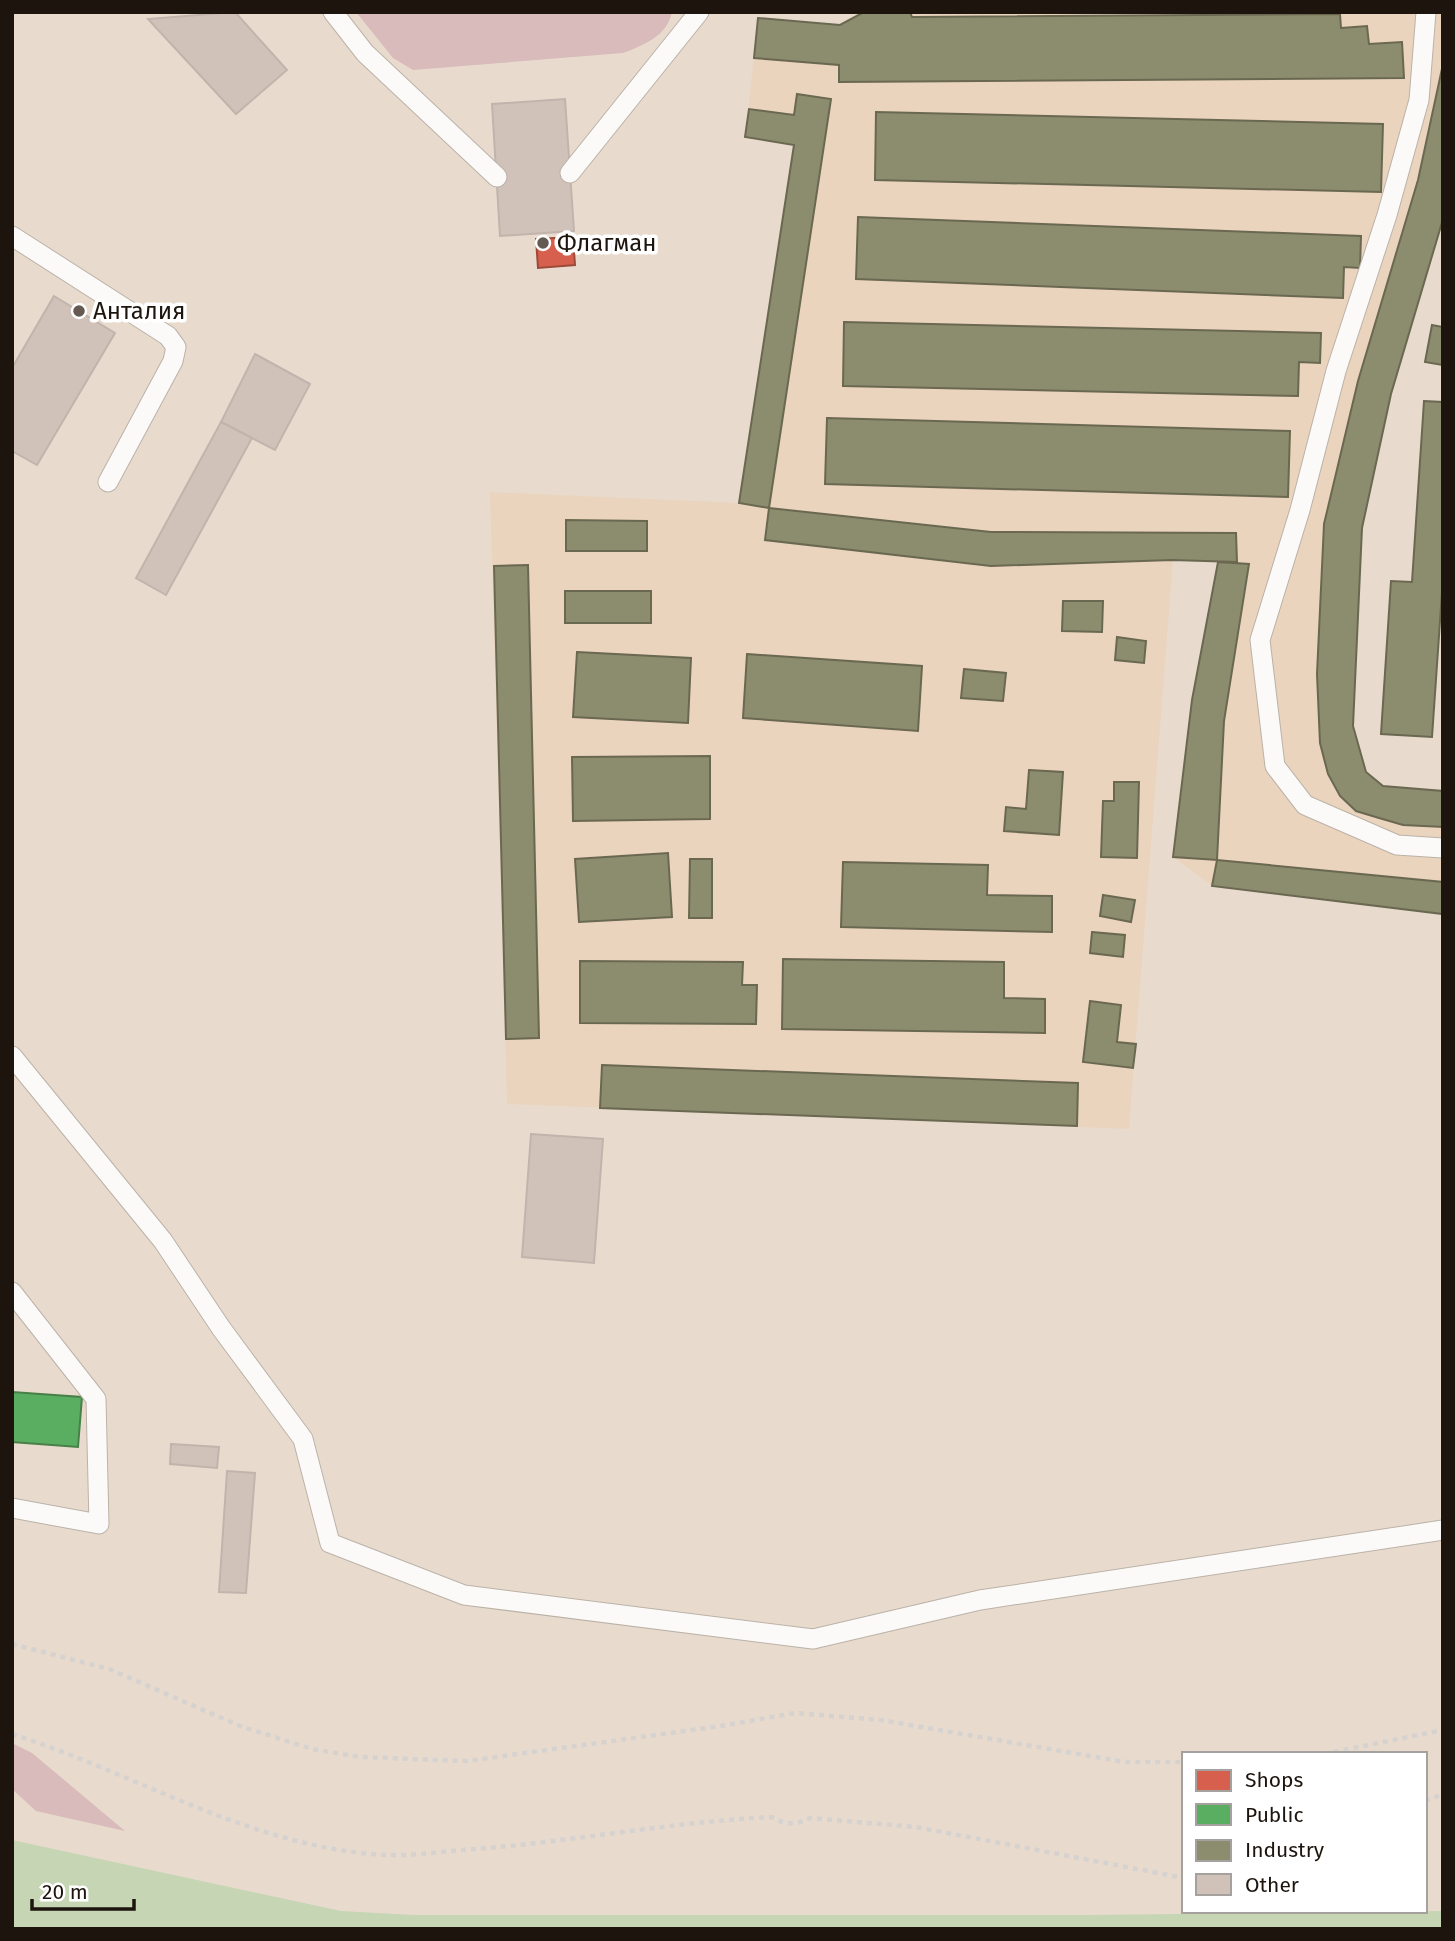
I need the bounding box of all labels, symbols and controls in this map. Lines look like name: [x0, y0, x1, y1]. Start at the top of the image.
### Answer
place label: Флагман: [557, 229, 657, 257]
marker: Флагман: [535, 235, 551, 251]
place label: Анталия: [93, 297, 185, 325]
marker: Анталия: [71, 303, 87, 319]
legend: [1182, 1752, 1427, 1913]
text: Shops: [1245, 1767, 1303, 1793]
text: Public: [1245, 1802, 1303, 1828]
text: Industry: [1245, 1837, 1325, 1863]
scale bar: [32, 1868, 133, 1912]
text: Other: [1245, 1872, 1299, 1898]
text: 20 m: [42, 1879, 88, 1905]

